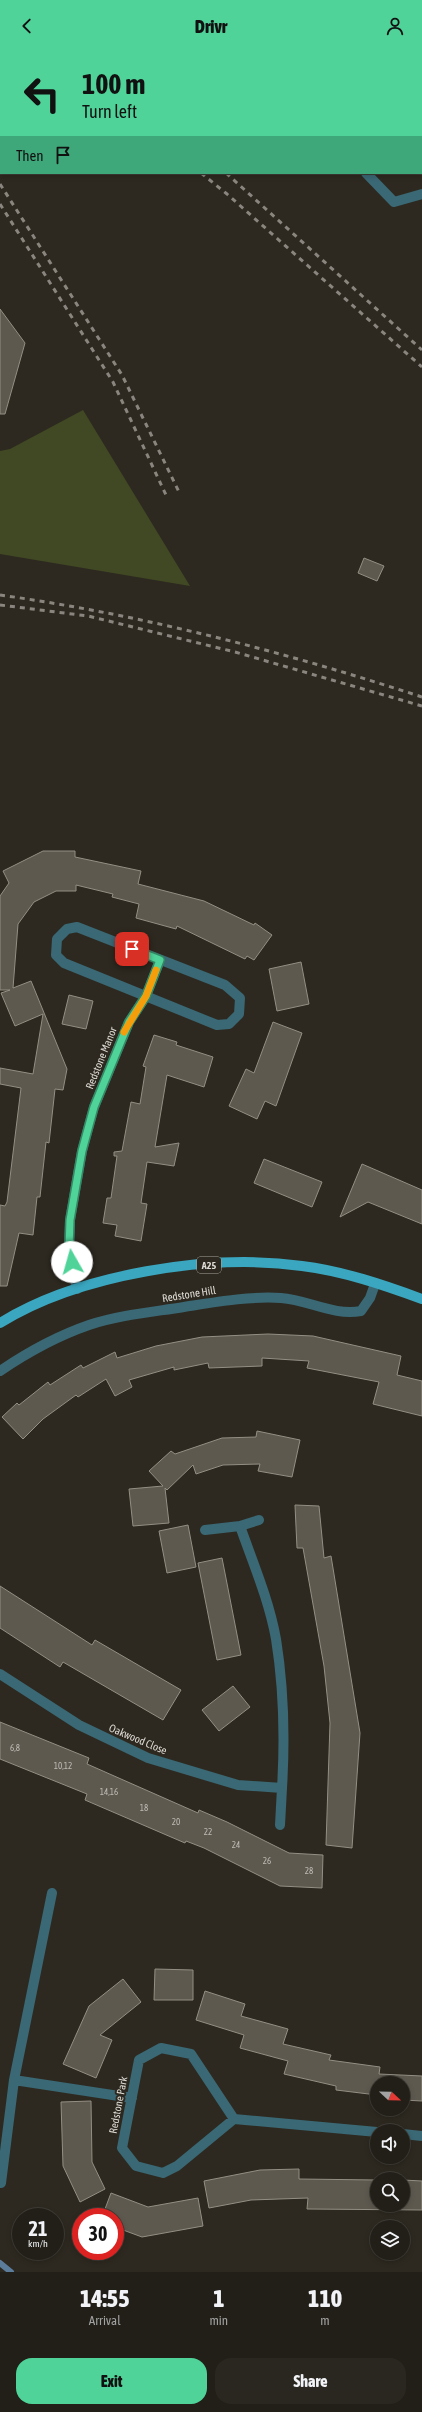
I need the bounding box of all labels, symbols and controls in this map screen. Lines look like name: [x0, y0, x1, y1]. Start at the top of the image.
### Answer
icon: back: [16, 15, 38, 37]
icon: person: [384, 15, 406, 37]
text: Drivr: [195, 16, 227, 37]
icon: left: [16, 68, 68, 120]
text: 100 m: [82, 68, 145, 100]
text: Turn left: [82, 101, 137, 122]
icon: arrive: [52, 144, 74, 166]
text: Then: [16, 147, 44, 164]
pin: [115, 932, 149, 966]
icon: arrive: [121, 938, 143, 960]
street label: Redstone Manor: [83, 1025, 119, 1091]
position arrow: [51, 1241, 93, 1283]
road number: A25: [197, 1257, 221, 1273]
street label: Redstone Hill: [161, 1284, 217, 1304]
street label: Oakwood Close: [107, 1721, 169, 1757]
house number: 6,8: [10, 1743, 20, 1753]
house number: 10,12: [54, 1761, 72, 1771]
house number: 14,16: [100, 1787, 118, 1797]
house number: 18: [140, 1803, 148, 1813]
house number: 20: [172, 1817, 180, 1827]
house number: 22: [204, 1827, 212, 1837]
house number: 24: [232, 1840, 240, 1850]
house number: 26: [263, 1856, 271, 1866]
house number: 28: [305, 1866, 313, 1876]
street label: Redstone Park: [107, 2075, 129, 2135]
north arrow: [370, 2076, 410, 2116]
map controls: [370, 2076, 410, 2260]
button: sound: [370, 2124, 410, 2164]
button: search: [370, 2172, 410, 2212]
speed limit sign: 30: [72, 2208, 124, 2260]
text: 21: [29, 2217, 47, 2240]
button: layers: [370, 2220, 410, 2260]
text: km/h: [28, 2238, 48, 2249]
text: 14:55: [80, 2285, 129, 2312]
text: 1: [213, 2285, 224, 2312]
text: 110: [308, 2285, 342, 2312]
text: Arrival: [89, 2313, 121, 2328]
text: min: [209, 2313, 228, 2328]
text: m: [320, 2313, 330, 2328]
button: Exit: [16, 2358, 207, 2404]
button: Share: [215, 2358, 406, 2404]

